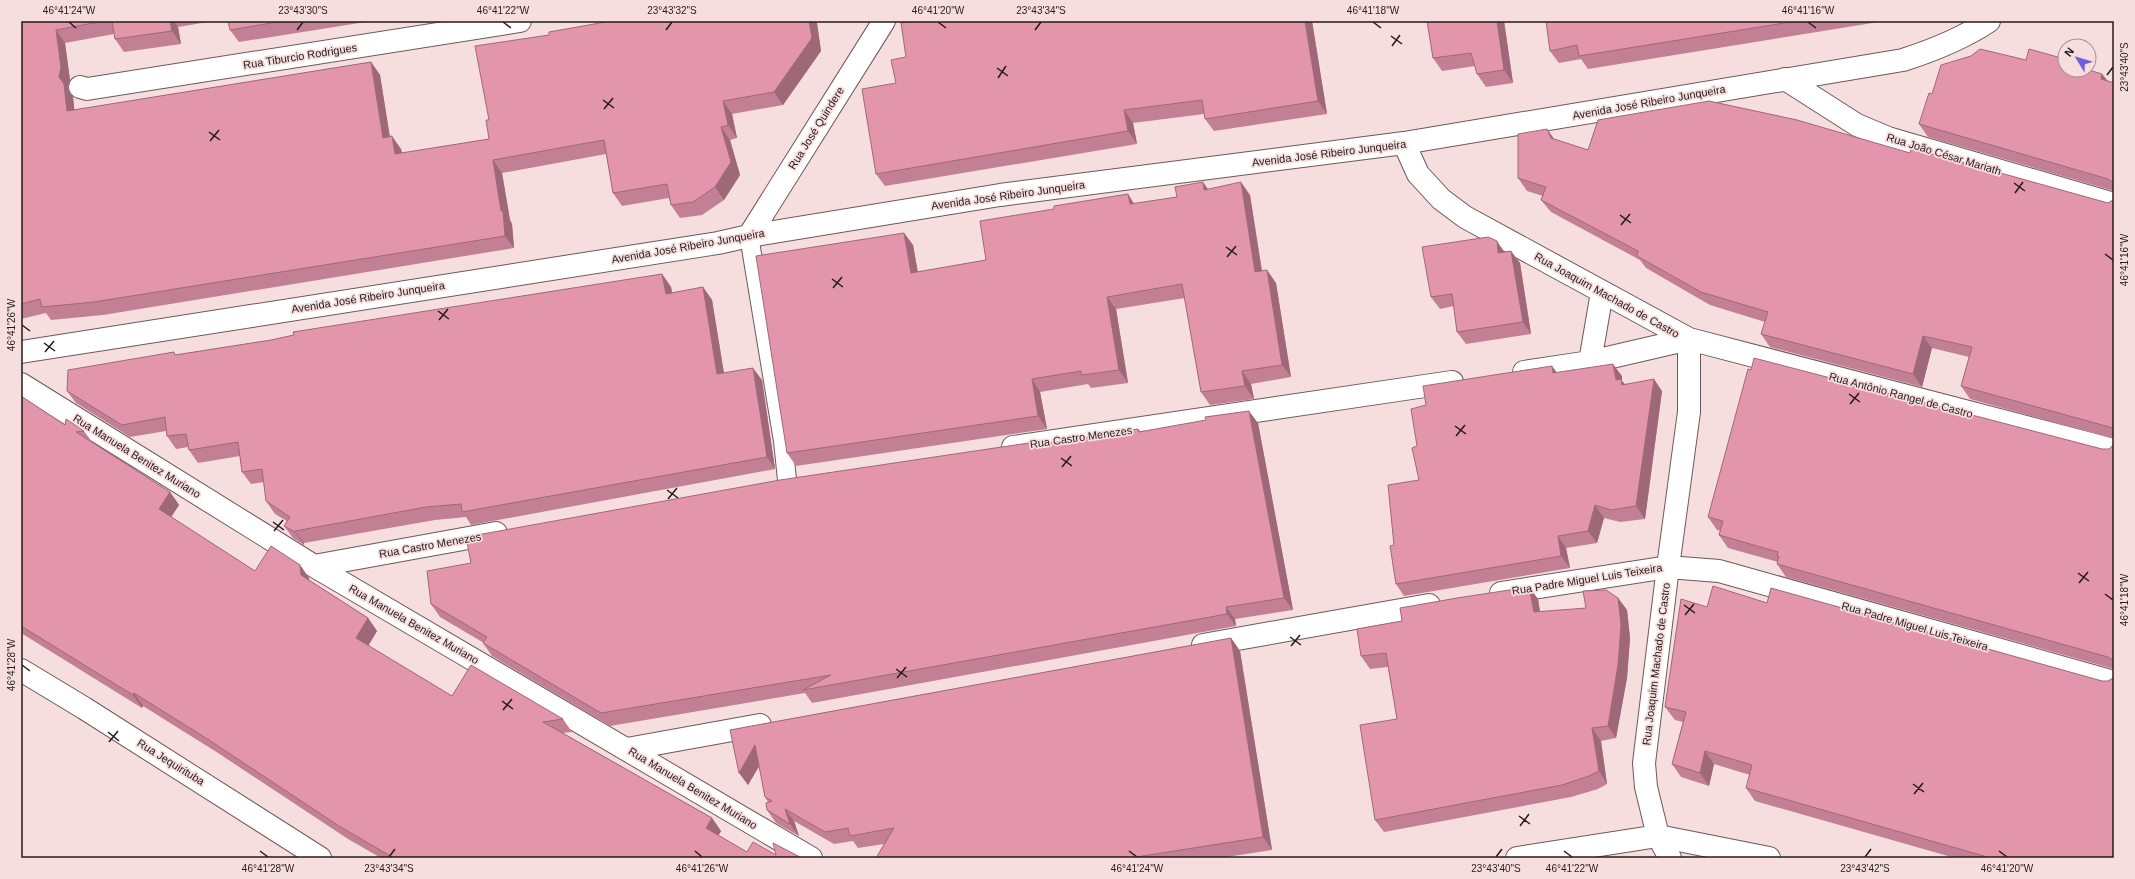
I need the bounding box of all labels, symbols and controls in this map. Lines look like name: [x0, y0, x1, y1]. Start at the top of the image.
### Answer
text: 46°41'24"W: [43, 5, 96, 16]
text: 23°43'30"S: [278, 5, 328, 16]
text: 46°41'22"W: [477, 5, 530, 16]
text: 23°43'32"S: [647, 5, 697, 16]
text: 46°41'20"W: [912, 5, 965, 16]
text: 23°43'34"S: [1016, 5, 1066, 16]
text: 46°41'18"W: [1347, 5, 1400, 16]
text: 46°41'16"W: [1782, 5, 1835, 16]
north arrow: [2057, 38, 2097, 78]
street label: Rua Tiburcio Rodrigues: [242, 41, 358, 71]
text: 23°43'40"S: [2119, 42, 2130, 92]
text: N: [2062, 45, 2076, 59]
street label: Avenida José Ribeiro Junqueira: [1572, 82, 1727, 121]
street label: Rua José Quindere: [786, 85, 846, 171]
street label: Rua João César Mariath: [1885, 131, 2003, 177]
street label: Avenida José Ribeiro Junqueira: [1251, 137, 1408, 168]
street label: Avenida José Ribeiro Junqueira: [930, 178, 1087, 212]
street label: Avenida José Ribeiro Junqueira: [611, 226, 766, 265]
text: 46°41'16"W: [2119, 233, 2130, 286]
street label: Rua Joaquim Machado de Castro: [1532, 250, 1682, 340]
street label: Avenida José Ribeiro Junqueira: [290, 279, 446, 315]
text: 46°41'26"W: [6, 298, 17, 351]
street label: Rua Antônio Rangel de Castro: [1828, 370, 1974, 420]
street label: Rua Manuela Benitez Muriano: [71, 412, 203, 500]
street label: Rua Castro Menezes: [1029, 424, 1133, 450]
street label: Rua Castro Menezes: [378, 530, 482, 560]
street label: Rua Padre Miguel Luis Teixeira: [1511, 561, 1664, 597]
text: 46°41'18"W: [2119, 573, 2130, 626]
street label: Rua Manuela Benitez Muriano: [347, 582, 481, 666]
street label: Rua Joaquim Machado de Castro: [1640, 582, 1672, 746]
street label: Rua Padre Miguel Luis Teixeira: [1840, 599, 1991, 653]
text: 46°41'28"W: [6, 638, 17, 691]
street label: Rua Jequirituba: [135, 736, 208, 788]
street label: Rua Manuela Benitez Muriano: [626, 745, 760, 831]
text: 46°41'28"W: [242, 863, 295, 874]
text: 23°43'34"S: [364, 863, 414, 874]
text: 46°41'26"W: [676, 863, 729, 874]
text: 46°41'24"W: [1111, 863, 1164, 874]
text: 23°43'40"S: [1471, 863, 1521, 874]
text: 46°41'22"W: [1546, 863, 1599, 874]
text: 23°43'42"S: [1840, 863, 1890, 874]
text: 46°41'20"W: [1981, 863, 2034, 874]

